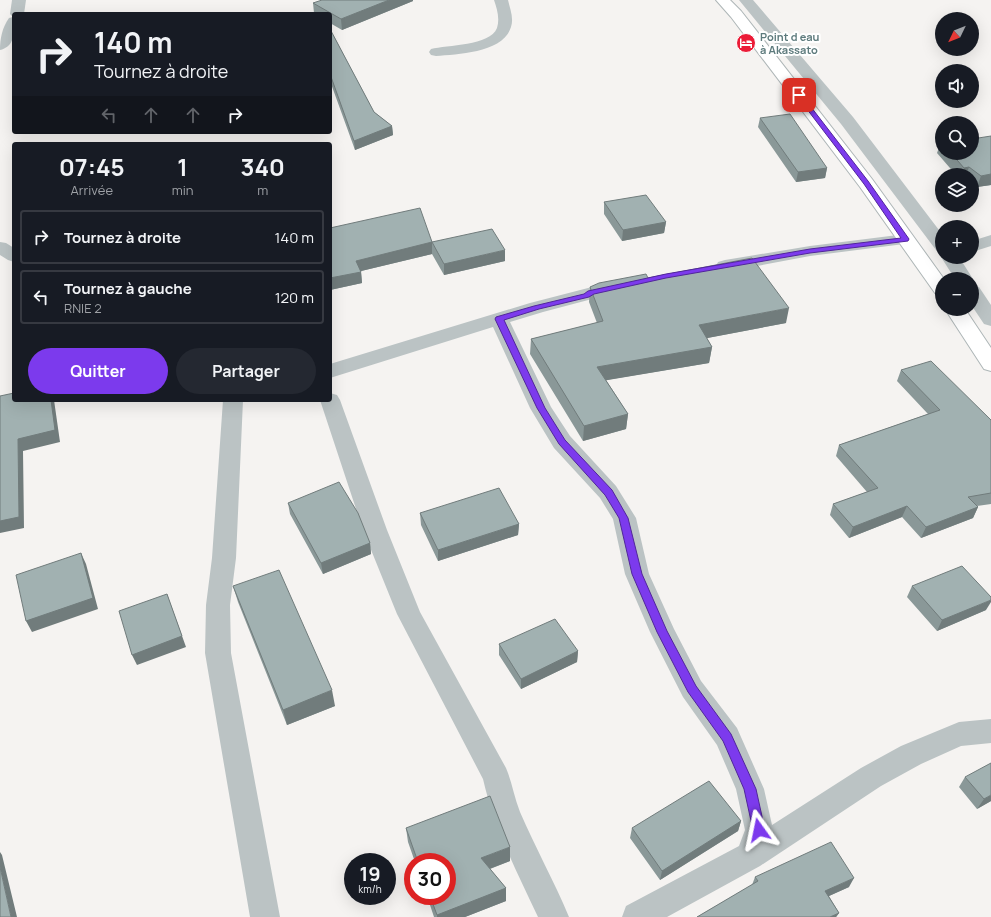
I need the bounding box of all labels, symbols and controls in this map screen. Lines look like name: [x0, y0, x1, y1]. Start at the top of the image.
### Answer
north arrow: [935, 12, 979, 56]
map controls: [935, 12, 979, 316]
text: 140 m: [94, 23, 173, 61]
icon: right: [28, 28, 80, 80]
place label: Point d eau à Akassato: [760, 29, 819, 57]
hotel icon: Point d eau à Akassato: [735, 32, 757, 54]
text: Tournez à droite: [94, 59, 228, 83]
button: sound: [935, 64, 979, 108]
pin: [782, 78, 816, 112]
icon: arrive: [788, 84, 810, 106]
icon: left: [98, 104, 120, 126]
icon: ahead: [140, 104, 162, 126]
icon: ahead: [182, 104, 204, 126]
icon: right: [224, 104, 246, 126]
button: search: [935, 116, 979, 160]
text: 07:45: [59, 150, 125, 183]
text: 1: [177, 150, 188, 183]
text: 340: [241, 150, 285, 183]
button: layers: [935, 168, 979, 212]
text: Arrivée: [71, 181, 113, 199]
text: min: [172, 181, 193, 199]
text: m: [257, 181, 268, 199]
button: +: [935, 220, 979, 264]
icon: right: [30, 226, 52, 248]
text: Tournez à droite: [64, 227, 181, 248]
text: 140 m: [274, 227, 314, 248]
button: −: [935, 272, 979, 316]
text: Tournez à gauche: [64, 278, 192, 299]
icon: left: [30, 286, 52, 308]
text: 120 m: [275, 287, 314, 308]
text: RNIE 2: [64, 299, 102, 317]
button: Quitter: [28, 348, 168, 394]
button: Partager: [176, 348, 316, 394]
position arrow: [738, 809, 780, 851]
speed limit sign: 30: [404, 853, 456, 905]
text: 19: [359, 860, 381, 887]
text: km/h: [358, 882, 382, 896]

